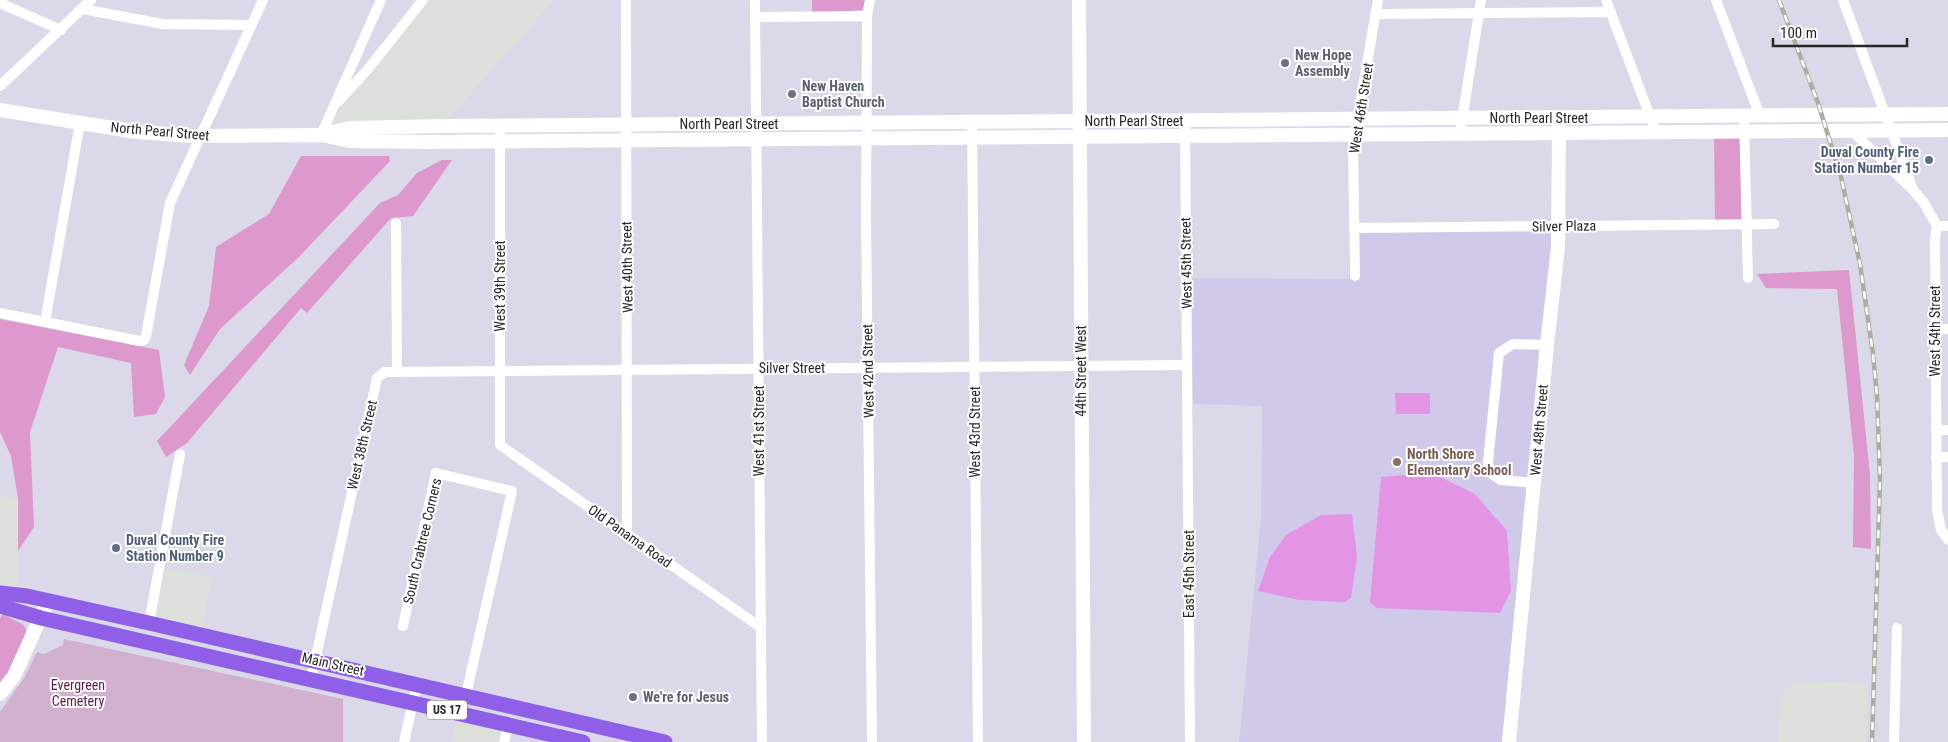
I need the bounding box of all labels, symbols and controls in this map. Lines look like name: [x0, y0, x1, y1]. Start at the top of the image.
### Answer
scale bar: [1773, 15, 1907, 47]
text: 100 m: [1780, 24, 1817, 42]
place label: New Hope Assembly: [1295, 47, 1352, 79]
marker: New Hope Assembly: [1279, 57, 1291, 69]
street label: West 46th Street: [1346, 62, 1376, 154]
place label: New Haven Baptist Church: [802, 78, 885, 110]
marker: New Haven Baptist Church: [786, 88, 798, 100]
street label: North Pearl Street: [1490, 110, 1588, 126]
street label: North Pearl Street: [1085, 113, 1183, 129]
street label: North Pearl Street: [680, 116, 778, 132]
street label: North Pearl Street: [110, 119, 210, 143]
place label: Duval County Fire Station Number 15: [1814, 144, 1919, 176]
marker: Duval County Fire Station Number 15: [1923, 154, 1935, 166]
street label: West 45th Street: [1177, 217, 1195, 309]
street label: Silver Plaza: [1532, 217, 1596, 235]
street label: West 40th Street: [618, 221, 636, 313]
street label: West 39th Street: [492, 240, 508, 332]
street label: West 54th Street: [1927, 285, 1943, 377]
street label: West 42nd Street: [859, 324, 877, 418]
street label: 44th Street West: [1073, 325, 1089, 417]
street label: Silver Street: [759, 360, 825, 376]
street label: West 48th Street: [1527, 384, 1551, 476]
street label: West 41st Street: [751, 385, 767, 477]
street label: West 43rd Street: [967, 386, 983, 478]
street label: West 38th Street: [344, 399, 380, 491]
place label: North Shore Elementary School: [1407, 446, 1512, 478]
marker: North Shore Elementary School: [1391, 456, 1403, 468]
street label: South Crabtree Corners: [400, 477, 444, 605]
street label: Old Panama Road: [585, 501, 675, 571]
street label: East 45th Street: [1181, 530, 1197, 618]
place label: Duval County Fire Station Number 9: [126, 532, 224, 564]
marker: Duval County Fire Station Number 9: [110, 542, 122, 554]
street label: Main Street: [300, 649, 366, 679]
park label: Evergreen Cemetery: [51, 677, 105, 709]
place label: We're for Jesus: [643, 689, 729, 705]
marker: We're for Jesus: [627, 691, 639, 703]
road number: US 17: [427, 700, 467, 720]

